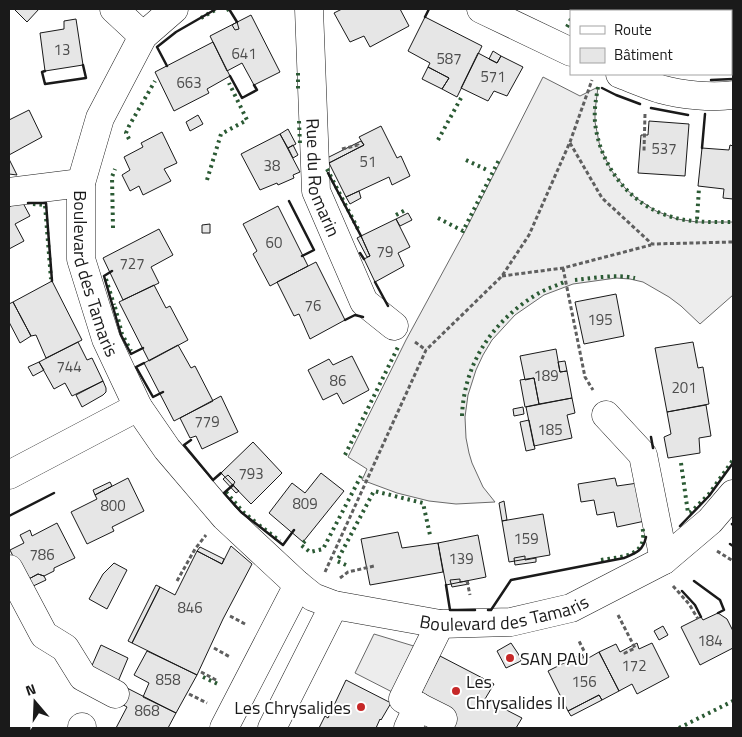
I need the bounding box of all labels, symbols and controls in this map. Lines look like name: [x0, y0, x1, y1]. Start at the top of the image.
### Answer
legend: [570, 10, 732, 75]
text: Route: [614, 18, 652, 41]
house number: 13: [54, 38, 70, 61]
house number: 641: [231, 42, 257, 65]
text: Bâtiment: [614, 43, 673, 66]
house number: 587: [436, 47, 462, 70]
house number: 571: [480, 65, 506, 88]
house number: 663: [176, 71, 202, 94]
street label: Rue du Romarin: [300, 118, 348, 241]
house number: 537: [651, 137, 677, 160]
house number: 51: [360, 150, 376, 173]
house number: 38: [264, 154, 280, 177]
street label: Boulevard des Tamaris: [68, 190, 126, 361]
house number: 60: [266, 231, 282, 254]
house number: 79: [377, 240, 393, 263]
house number: 727: [119, 252, 145, 275]
house number: 76: [305, 294, 321, 317]
house number: 195: [587, 308, 613, 331]
house number: 744: [56, 355, 82, 378]
house number: 189: [533, 364, 559, 387]
house number: 86: [330, 369, 346, 392]
house number: 201: [671, 376, 697, 399]
house number: 779: [194, 410, 220, 433]
house number: 185: [537, 418, 563, 441]
house number: 793: [238, 462, 264, 485]
house number: 809: [292, 492, 318, 515]
house number: 800: [100, 494, 126, 517]
house number: 159: [513, 527, 539, 550]
house number: 786: [29, 543, 55, 566]
house number: 139: [448, 547, 474, 570]
street label: Boulevard des Tamaris: [418, 588, 593, 637]
house number: 846: [177, 596, 203, 619]
house number: 184: [697, 629, 723, 652]
place label: SAN PAU: [520, 645, 589, 672]
marker: SAN PAU: [504, 652, 516, 664]
house number: 172: [621, 654, 647, 677]
house number: 858: [155, 668, 181, 691]
place label: Les Chrysalides II: [466, 668, 566, 716]
house number: 156: [571, 670, 597, 693]
north arrow: [10, 677, 60, 727]
text: N: [23, 678, 39, 701]
marker: Les Chrysalides II: [450, 685, 462, 697]
place label: Les Chrysalides: [234, 694, 351, 721]
house number: 868: [134, 699, 160, 722]
marker: Les Chrysalides: [355, 701, 367, 713]

